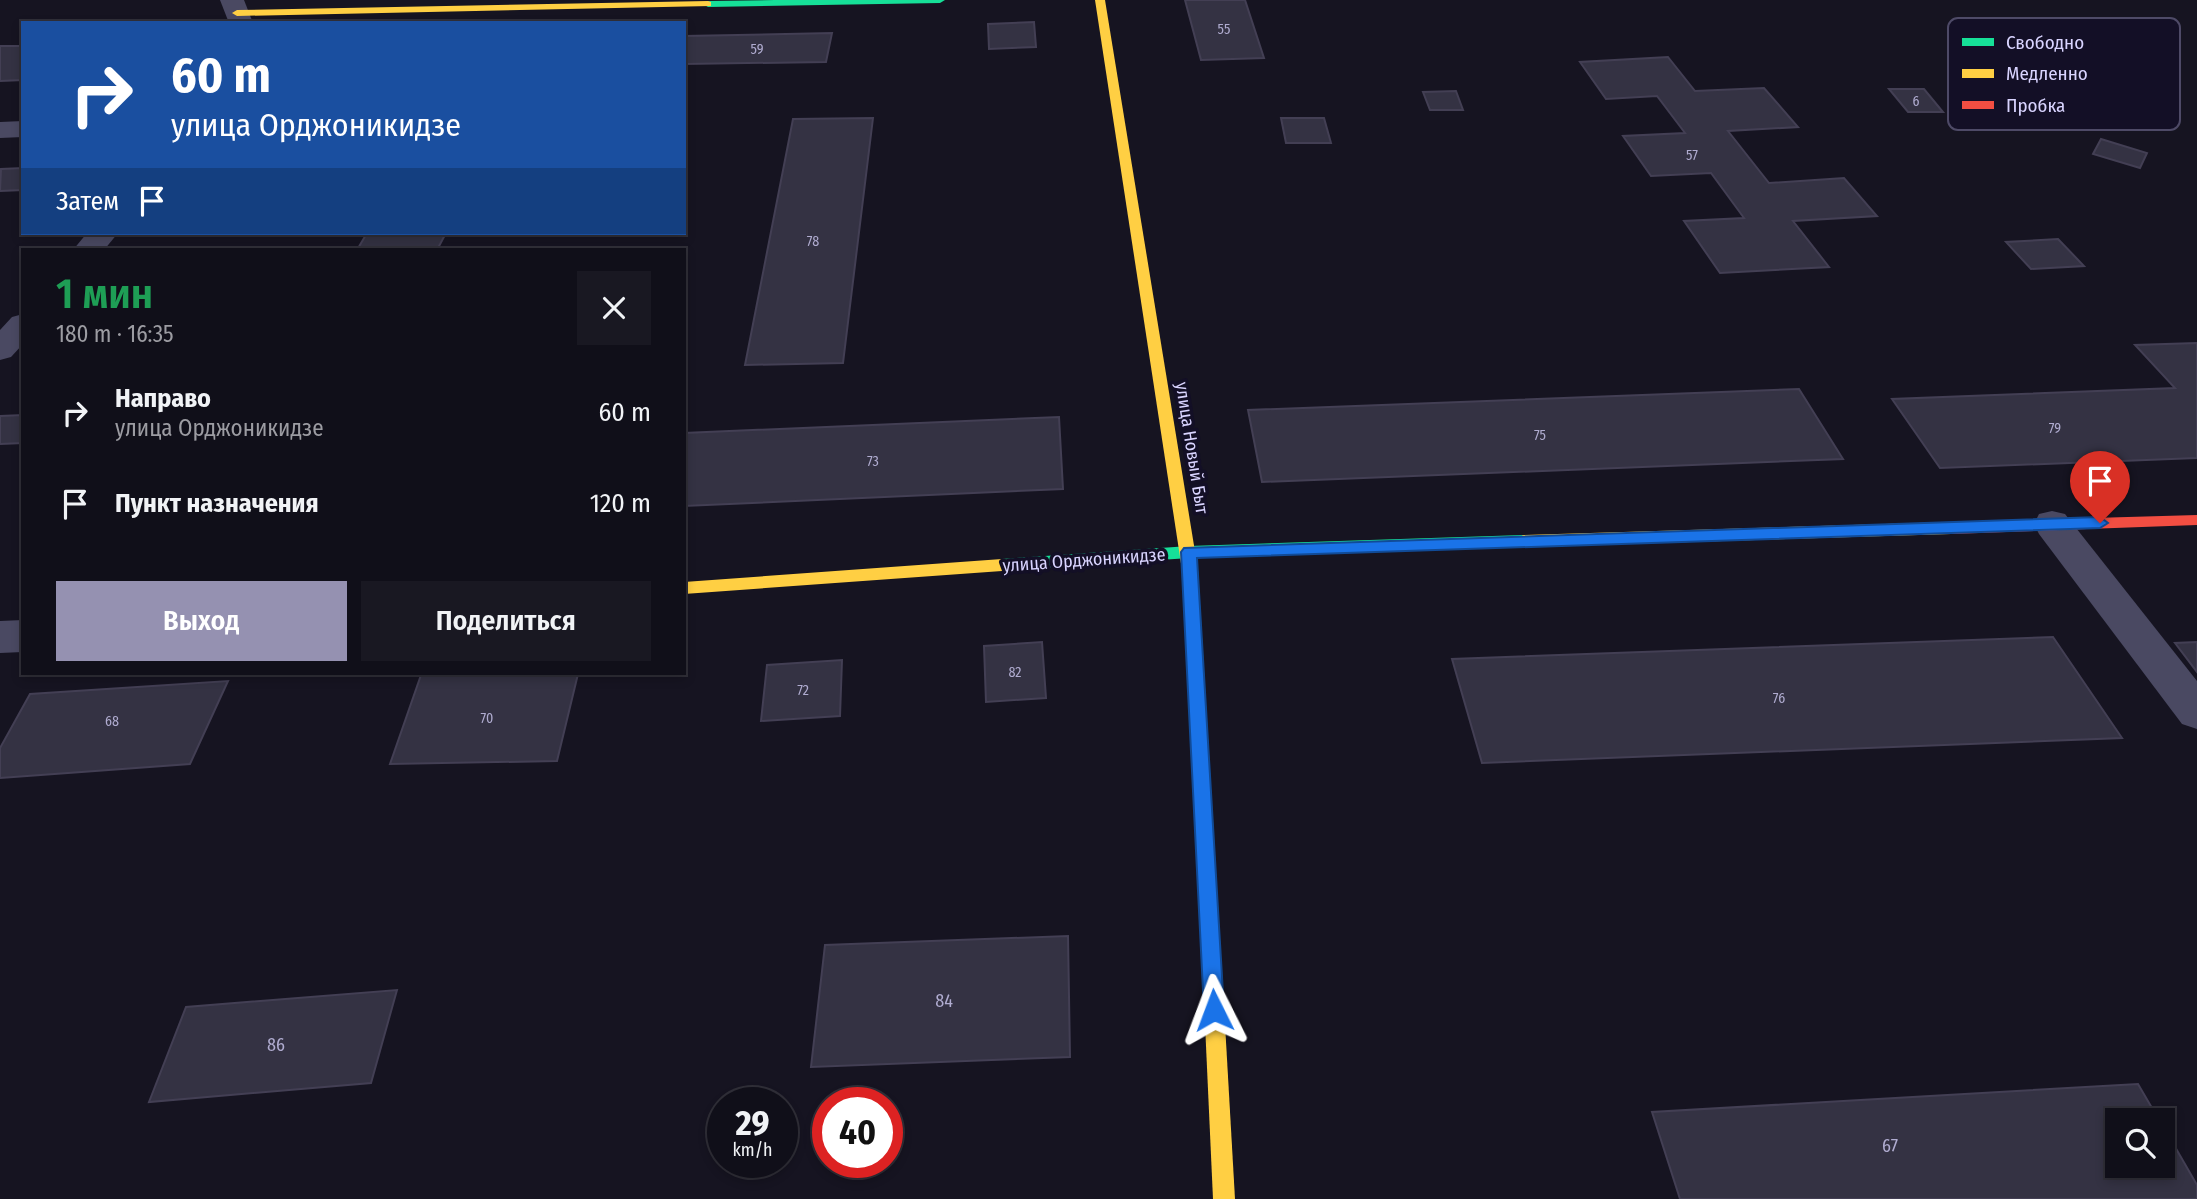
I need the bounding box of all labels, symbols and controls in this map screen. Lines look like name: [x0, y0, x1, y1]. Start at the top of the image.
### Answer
legend: [1948, 18, 2180, 130]
house number: 55: [1218, 21, 1230, 38]
text: Свободно: [2006, 31, 2084, 54]
house number: 59: [750, 41, 764, 58]
text: 60 m: [171, 46, 271, 105]
icon: right: [56, 49, 147, 140]
text: Медленно: [2006, 62, 2088, 85]
house number: 6: [1913, 93, 1920, 110]
text: Пробка: [2006, 94, 2065, 117]
text: улица Орджоникидзе: [171, 106, 461, 144]
house number: 57: [1686, 147, 1698, 164]
icon: arrive: [133, 182, 171, 220]
text: Затем: [56, 186, 119, 217]
house number: 78: [807, 233, 819, 250]
text: 1 мин: [56, 269, 153, 319]
button: close: [577, 271, 651, 345]
text: 180 m · 16:35: [56, 320, 174, 348]
street label: улица Новый Быт: [1171, 380, 1213, 516]
text: Направо: [115, 383, 211, 414]
icon: right: [56, 394, 94, 432]
text: 60 m: [598, 397, 651, 428]
text: улица Орджоникидзе: [115, 414, 324, 442]
house number: 79: [2049, 420, 2061, 437]
house number: 75: [1534, 427, 1546, 444]
pin: [2070, 451, 2130, 523]
house number: 73: [867, 453, 879, 470]
icon: arrive: [2081, 462, 2119, 500]
icon: arrive: [56, 485, 94, 523]
text: Пункт назначения: [115, 488, 319, 519]
text: 120 m: [590, 488, 651, 519]
street label: улица Орджоникидзе: [1002, 543, 1166, 577]
button: Выход: [56, 581, 347, 661]
button: Поделиться: [361, 581, 651, 661]
house number: 82: [1008, 664, 1022, 681]
house number: 72: [797, 682, 809, 699]
house number: 76: [1773, 690, 1785, 707]
house number: 70: [481, 710, 493, 727]
house number: 68: [105, 713, 119, 730]
position arrow: [1177, 973, 1251, 1047]
house number: 84: [935, 990, 953, 1012]
house number: 86: [267, 1034, 285, 1056]
speed limit sign: 40: [812, 1087, 903, 1178]
text: 29: [735, 1102, 770, 1144]
map controls: [2105, 1108, 2175, 1178]
button: search: [2105, 1108, 2175, 1178]
house number: 67: [1882, 1135, 1898, 1157]
text: km/h: [732, 1139, 773, 1161]

